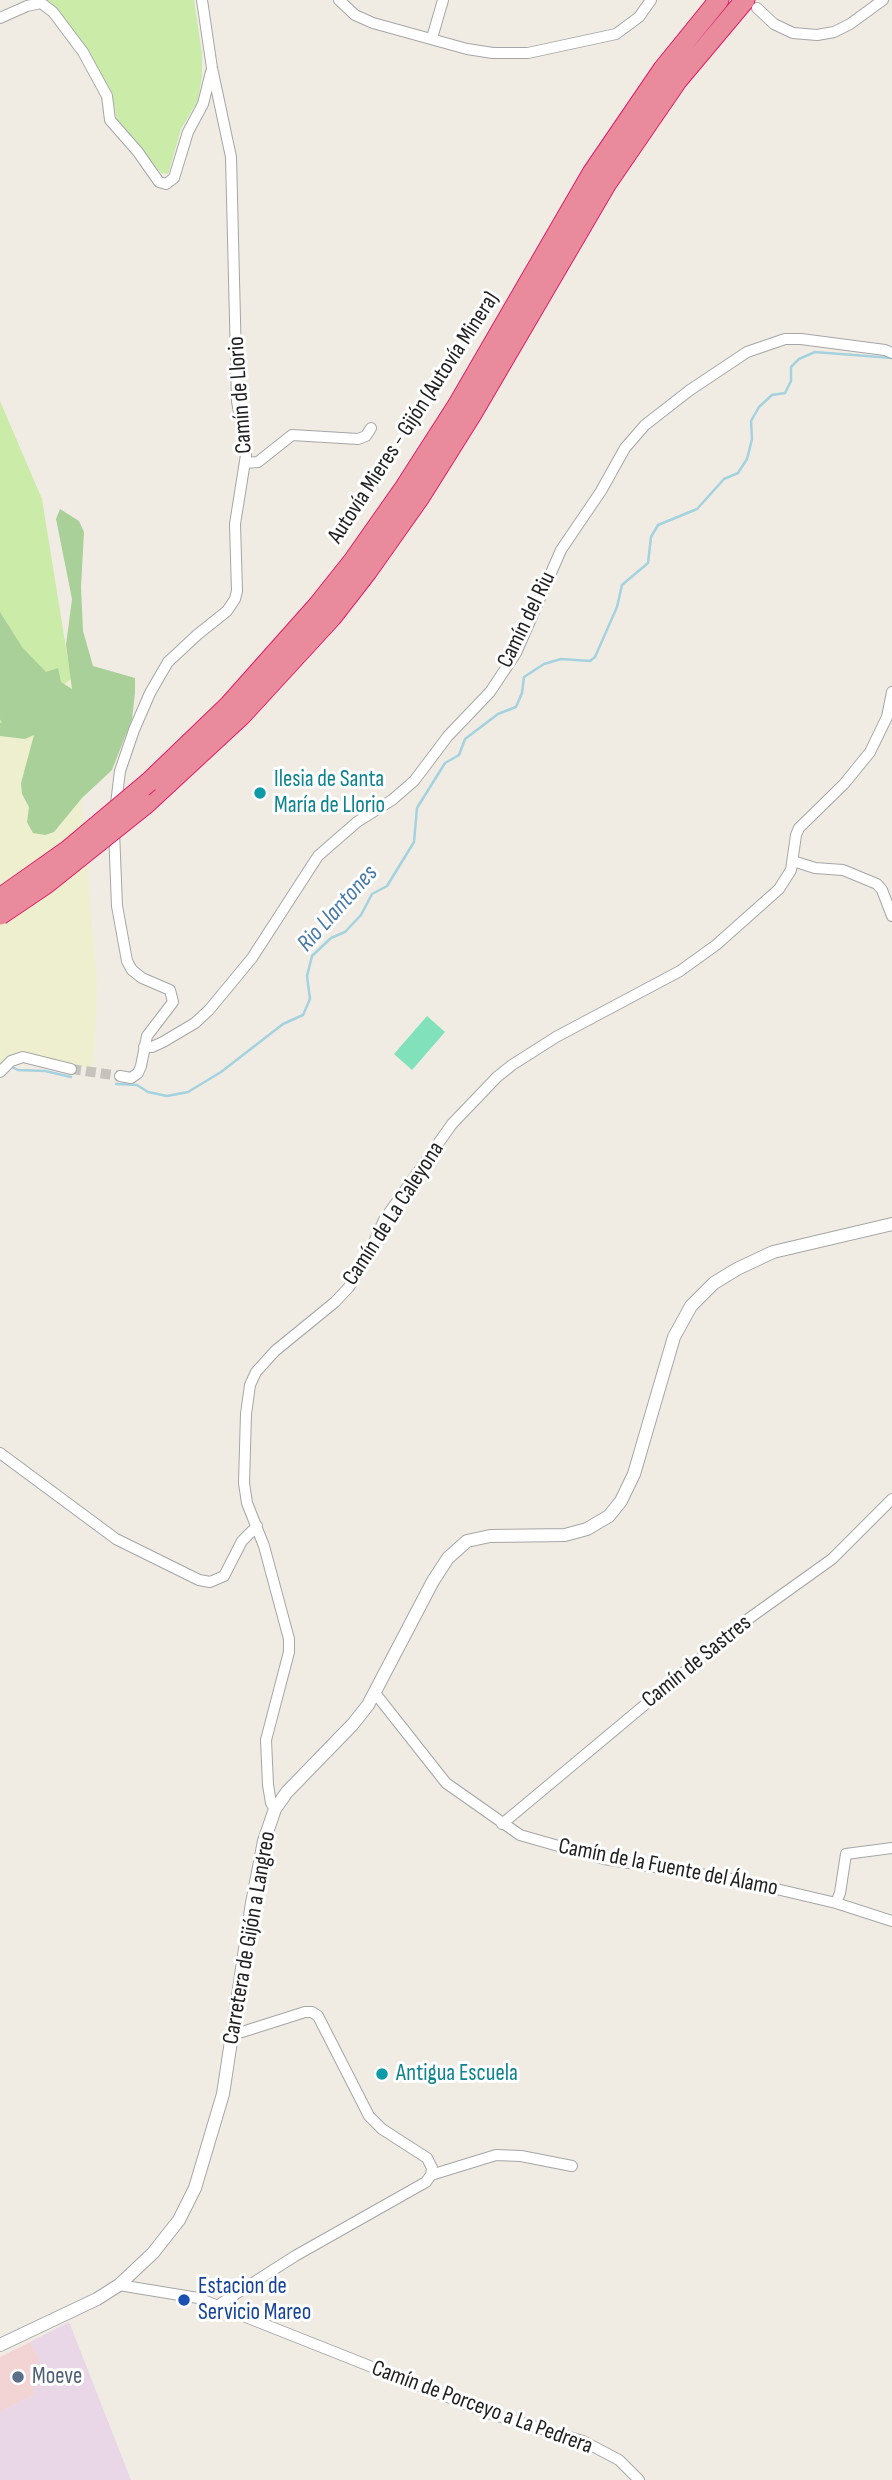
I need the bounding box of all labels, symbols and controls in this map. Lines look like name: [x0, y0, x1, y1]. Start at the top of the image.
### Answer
street label: Autovía Mieres - Gijón (Autovía Minera): [322, 287, 506, 549]
street label: Camín de Llorio: [223, 335, 259, 455]
street label: Camín del Riu: [492, 567, 562, 673]
place label: Ilesia de Santa María de Llorio: [274, 766, 385, 820]
marker: Ilesia de Santa María de Llorio: [252, 785, 268, 801]
water label: Rio Llantones: [292, 860, 384, 958]
street label: Camín de La Caleyona: [337, 1137, 451, 1291]
street label: Camín de Sastres: [637, 1610, 757, 1714]
street label: Carretera de Gijón a Langreo: [218, 1829, 282, 2047]
street label: Camín de la Fuente del Álamo: [556, 1833, 780, 1903]
place label: Antigua Escuela: [396, 2060, 518, 2088]
marker: Antigua Escuela: [374, 2066, 390, 2082]
place label: Estacion de Servicio Mareo: [198, 2273, 311, 2327]
marker: Estacion de Servicio Mareo: [176, 2292, 192, 2308]
street label: Camín de Porceyo a La Pedrera: [368, 2355, 596, 2461]
place label: Moeve: [32, 2363, 82, 2391]
marker: Moeve: [10, 2369, 26, 2385]

